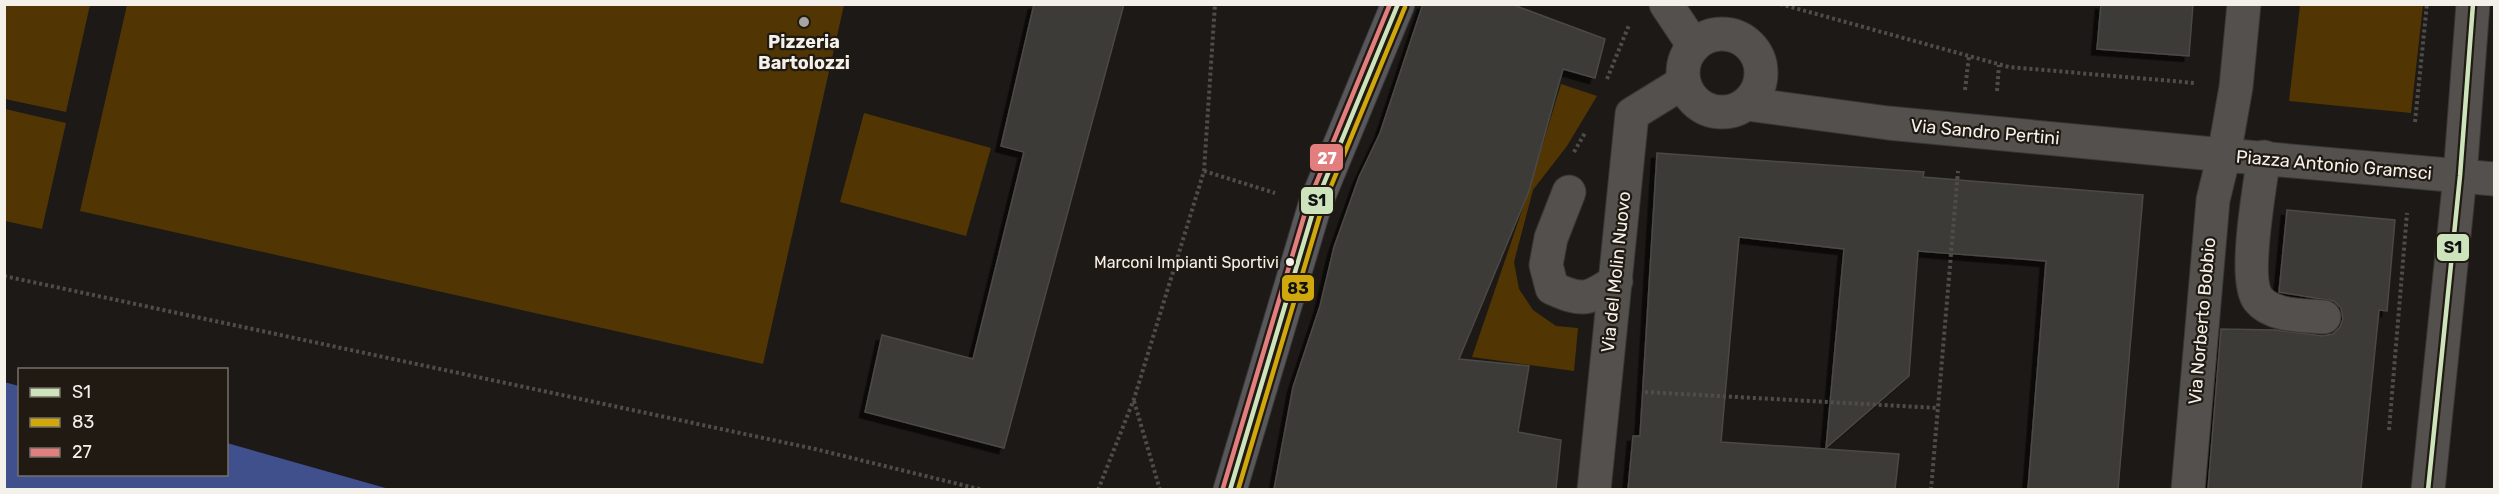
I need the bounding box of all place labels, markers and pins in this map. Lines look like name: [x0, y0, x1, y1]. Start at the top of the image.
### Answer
marker: Pizzeria Bartolozzi: [797, 15, 811, 29]
place label: Pizzeria Bartolozzi: [758, 31, 850, 74]
place label: Marconi Impianti Sportivi: [1094, 253, 1279, 272]
marker: Marconi Impianti Sportivi: [1284, 256, 1296, 268]

